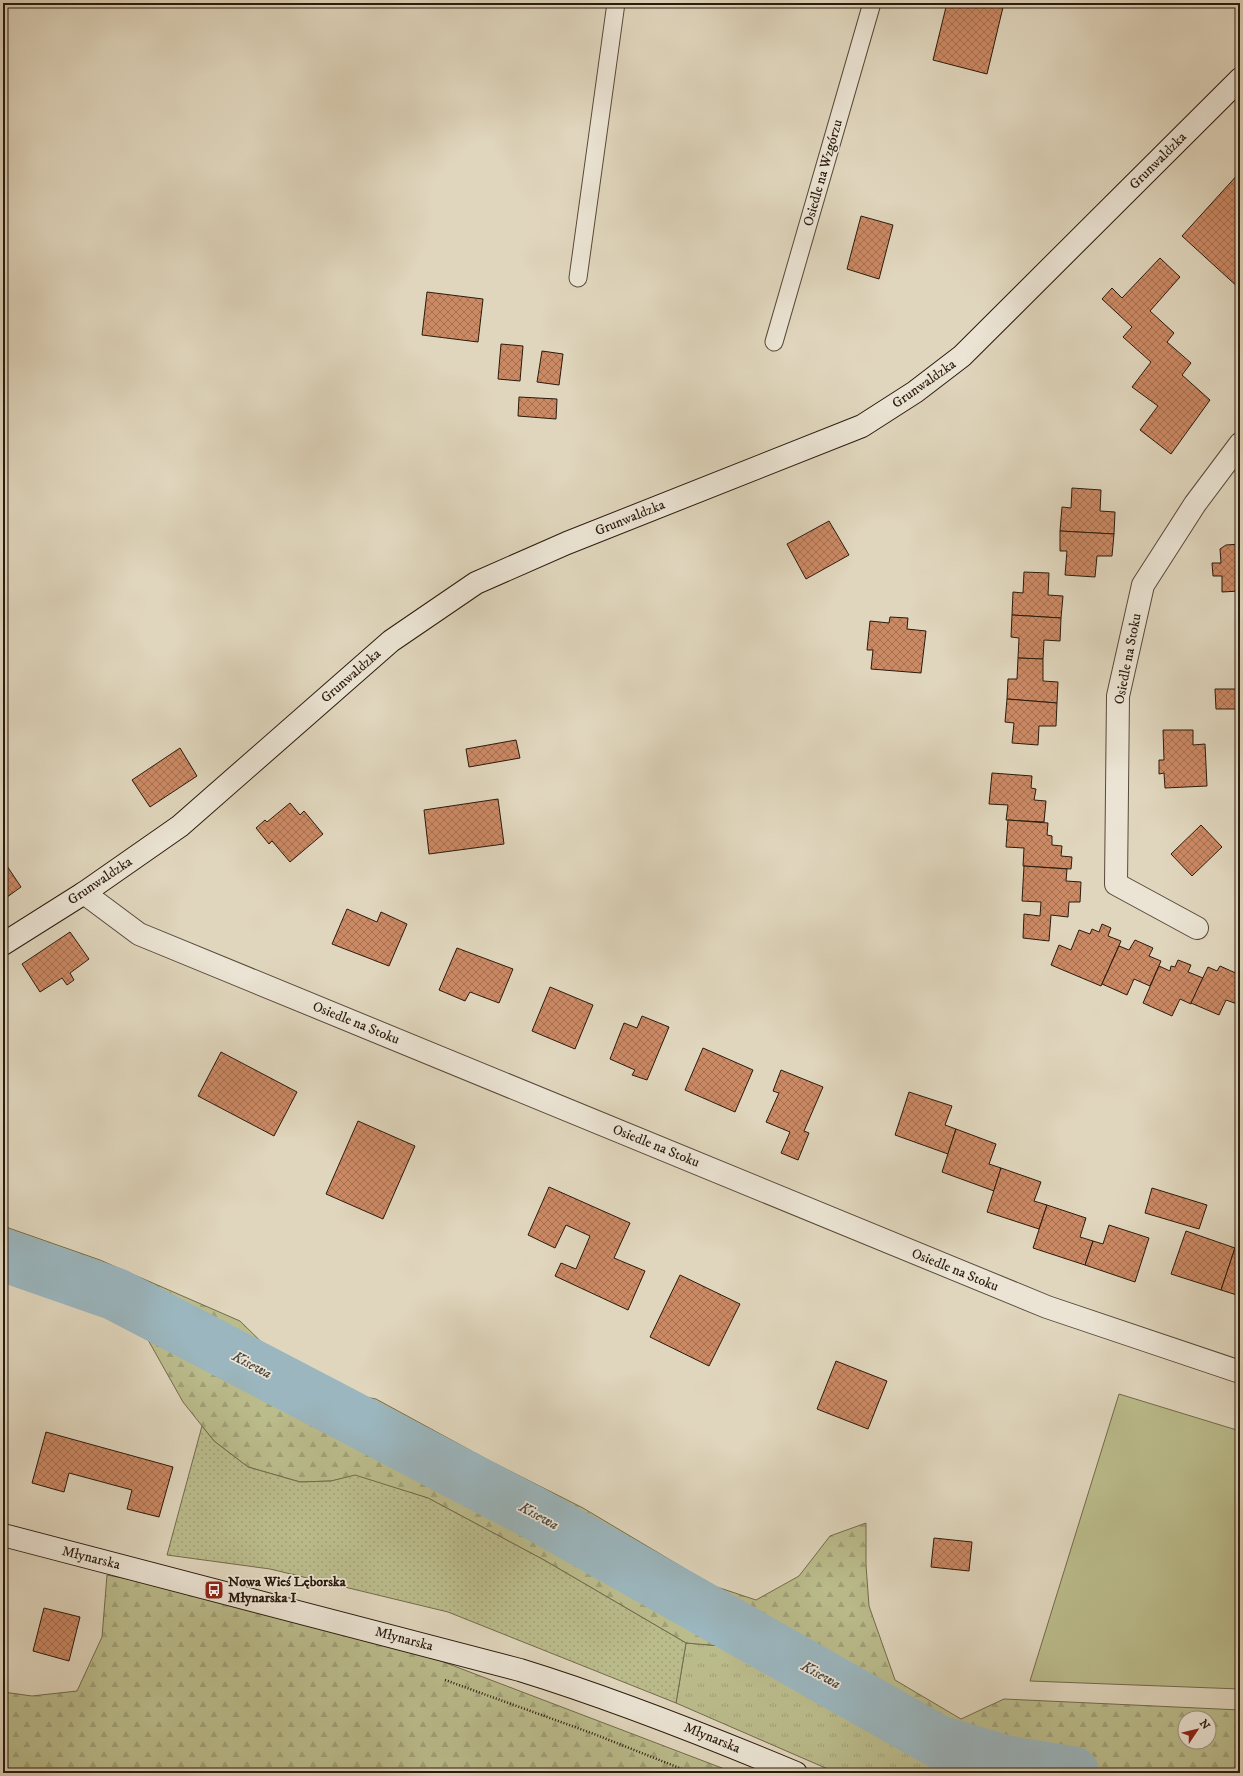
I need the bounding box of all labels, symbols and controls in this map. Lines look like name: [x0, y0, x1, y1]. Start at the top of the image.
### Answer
street label: Osiedle na Wzgórzu: [799, 117, 847, 229]
street label: Grunwaldzka: [1125, 128, 1191, 194]
street label: Grunwaldzka: [889, 355, 960, 413]
street label: Grunwaldzka: [592, 496, 668, 540]
street label: Osiedle na Stoku: [1110, 612, 1146, 706]
street label: Grunwaldzka: [317, 645, 385, 707]
street label: Grunwaldzka: [64, 853, 136, 909]
street label: Osiedle na Stoku: [310, 997, 402, 1049]
street label: Osiedle na Stoku: [610, 1120, 702, 1172]
street label: Osiedle na Stoku: [909, 1244, 1001, 1296]
water label: Kisewa: [228, 1346, 275, 1383]
water label: Kisewa: [515, 1497, 562, 1535]
street label: Młynarska: [60, 1542, 122, 1574]
place label: Nowa Wieś Lęborska Młynarska I: [228, 1573, 347, 1607]
bus stop icon: Nowa Wieś Lęborska Młynarska I: [203, 1579, 225, 1601]
street label: Młynarska: [373, 1623, 435, 1655]
water label: Kisewa: [797, 1656, 844, 1694]
north arrow: [1177, 1710, 1217, 1750]
text: N: [1196, 1717, 1213, 1733]
street label: Młynarska: [681, 1719, 743, 1758]

